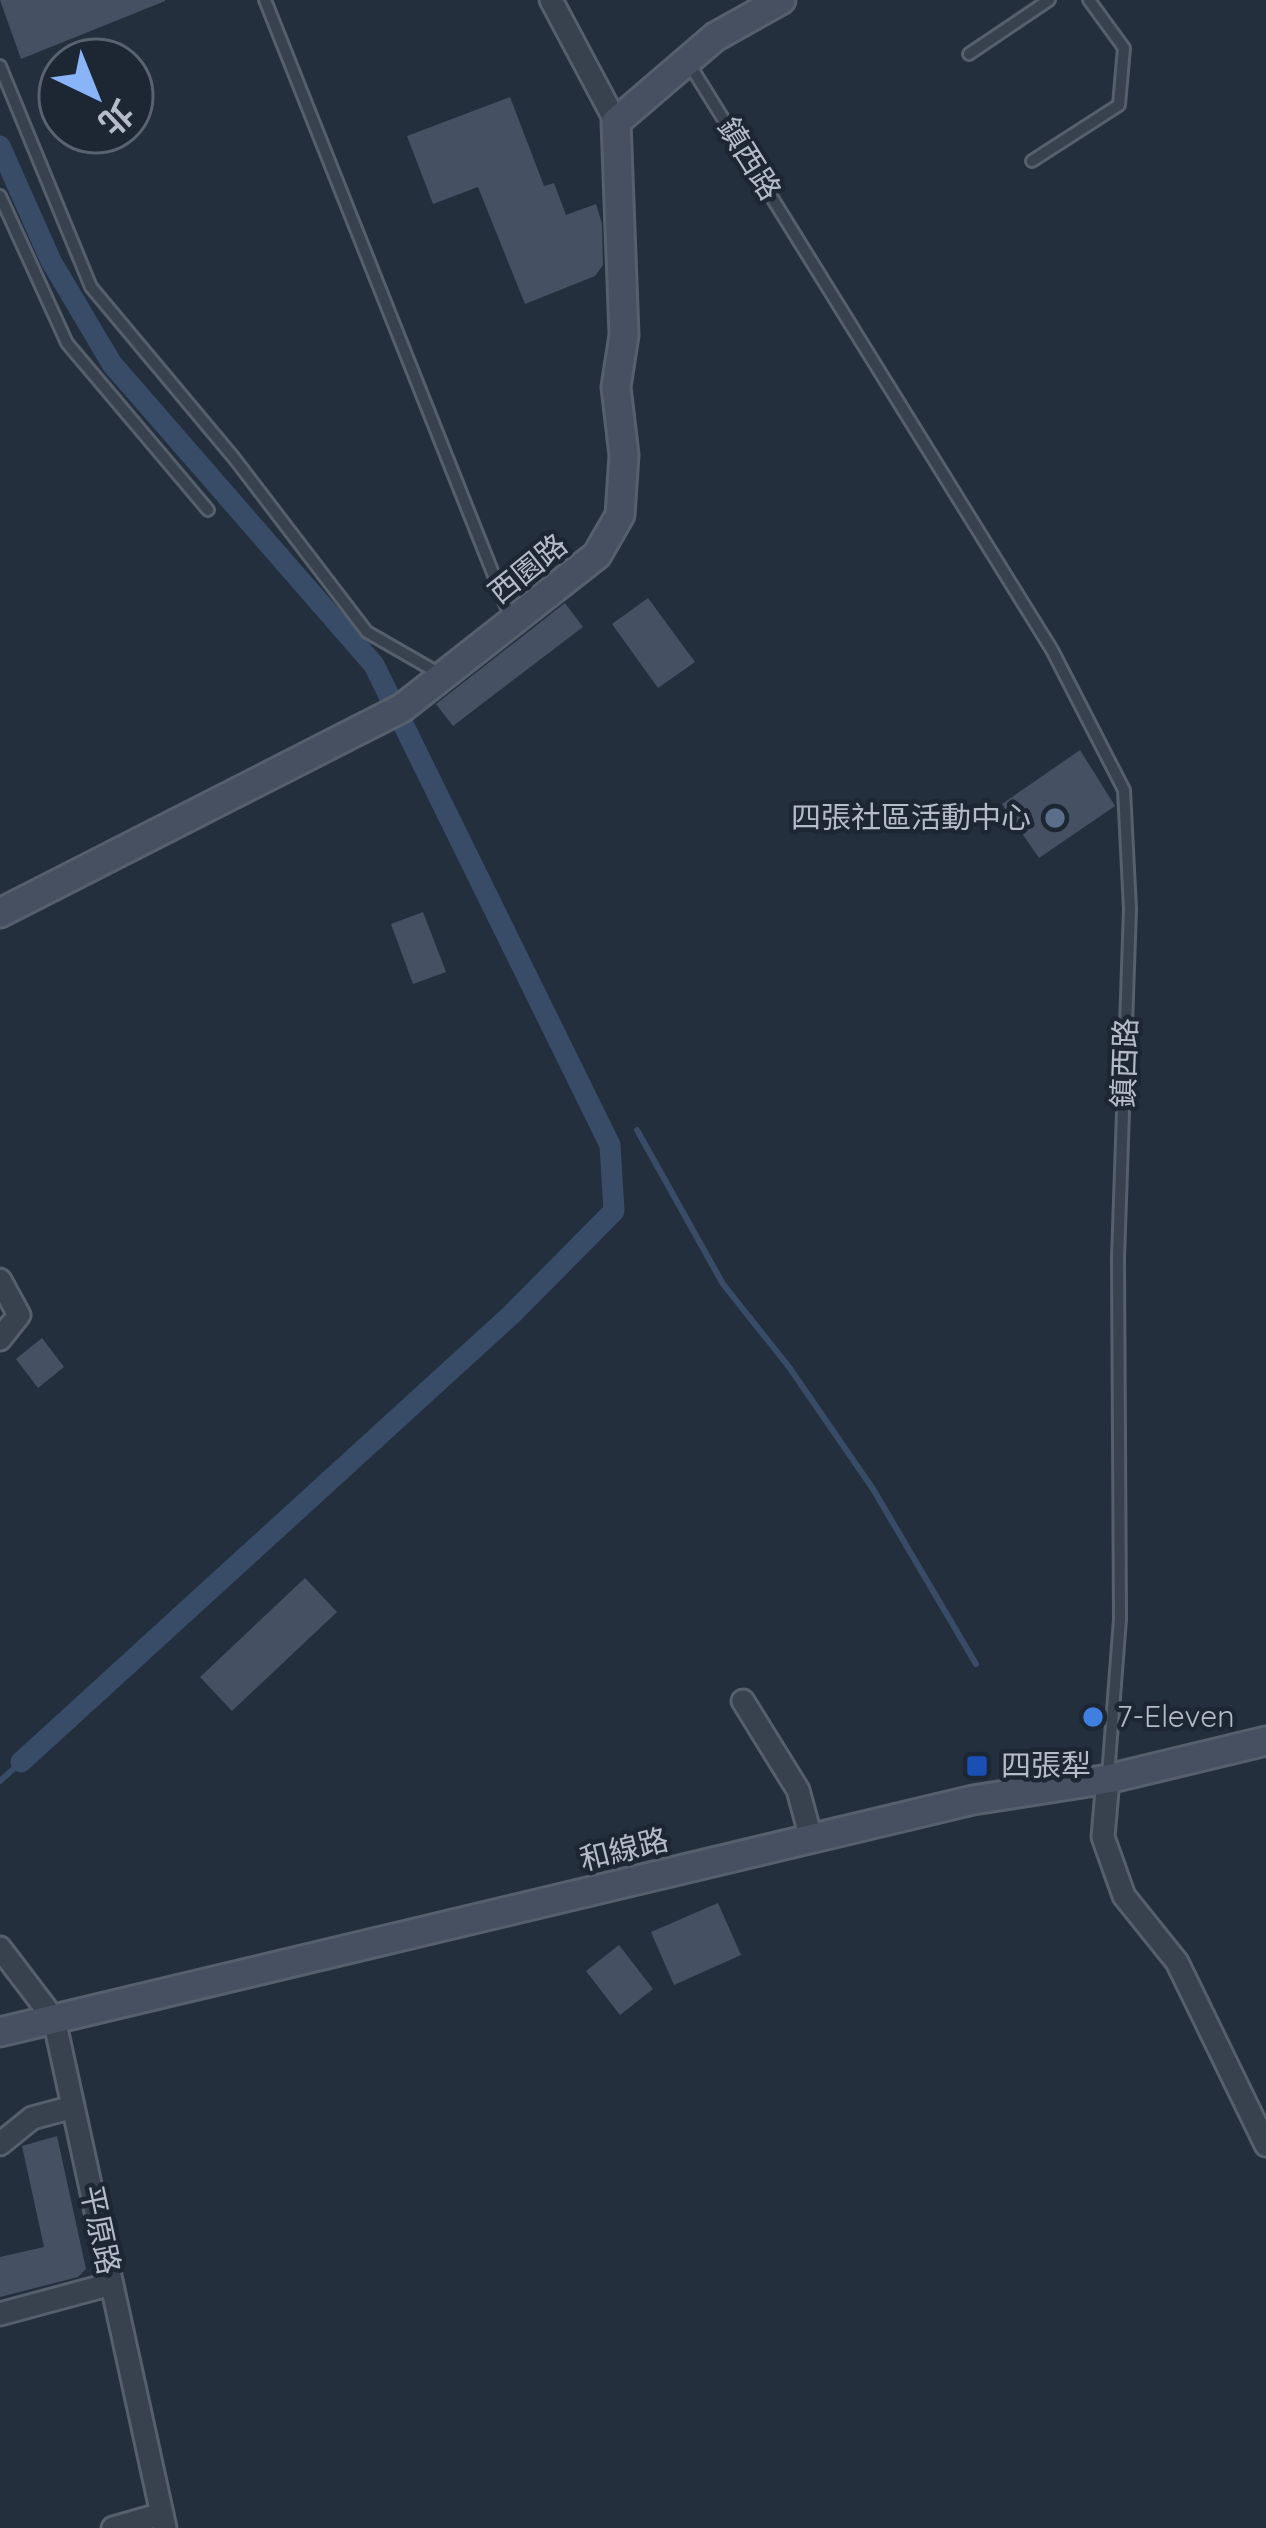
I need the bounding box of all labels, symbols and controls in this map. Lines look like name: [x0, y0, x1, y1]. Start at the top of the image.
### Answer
north arrow: [36, 36, 156, 156]
text: 北: [91, 92, 143, 145]
street label: 鎮西路: [710, 110, 790, 207]
street label: 西園路: [480, 525, 574, 611]
place label: 四張社區活動中心: [791, 798, 1031, 836]
marker: 四張社區活動中心: [1042, 805, 1068, 831]
street label: 鎮西路: [1103, 1017, 1145, 1109]
place label: 7-Eleven: [1117, 1697, 1235, 1735]
marker: 7-Eleven: [1080, 1704, 1106, 1730]
place label: 四張犁: [1001, 1746, 1091, 1784]
marker: 四張犁: [964, 1753, 990, 1779]
street label: 和線路: [575, 1820, 672, 1878]
street label: 平原路: [73, 2182, 129, 2278]

